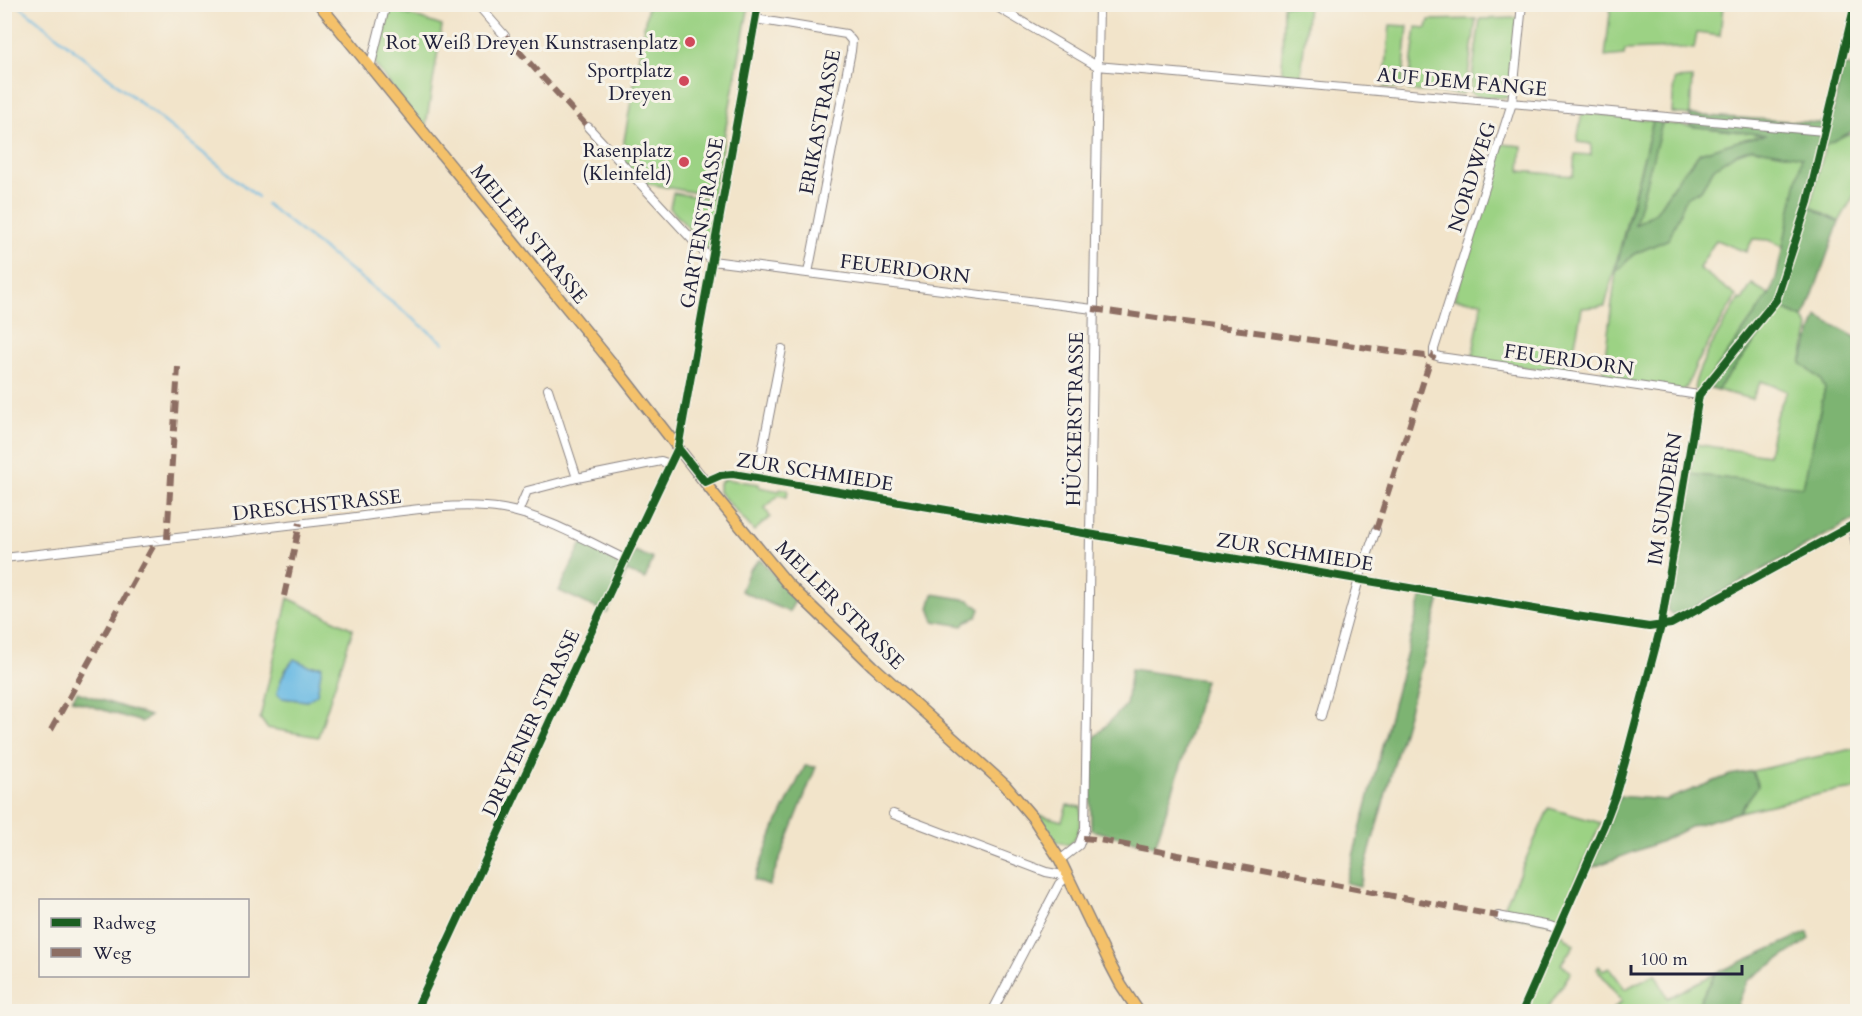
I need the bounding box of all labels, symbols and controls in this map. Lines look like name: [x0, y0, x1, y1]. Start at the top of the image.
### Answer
place label: Rot Weiß Dreyen Kunstrasenplatz: [386, 29, 678, 56]
marker: Rot Weiß Dreyen Kunstrasenplatz: [683, 35, 697, 49]
street label: ERIKASTRASSE: [793, 47, 847, 197]
place label: Sportplatz Dreyen: [587, 57, 673, 107]
street label: AUF DEM FANGE: [1376, 61, 1548, 103]
marker: Sportplatz Dreyen: [677, 74, 691, 88]
street label: NORDWEG: [1441, 118, 1503, 236]
street label: GARTENSTRASSE: [674, 135, 730, 311]
place label: Rasenplatz (Kleinfeld): [582, 137, 672, 187]
marker: Rasenplatz (Kleinfeld): [677, 155, 691, 169]
street label: MELLER STRASSE: [464, 159, 594, 309]
street label: FEUERDORN: [838, 248, 972, 290]
street label: HÜCKERSTRASSE: [1060, 331, 1090, 507]
street label: FEUERDORN: [1502, 338, 1636, 382]
street label: IM SUNDERN: [1641, 431, 1689, 567]
street label: ZUR SCHMIEDE: [735, 446, 895, 498]
street label: DRESCHSTRASSE: [231, 483, 403, 527]
street label: ZUR SCHMIEDE: [1215, 526, 1375, 578]
street label: MELLER STRASSE: [770, 535, 910, 675]
street label: DREYENER STRASSE: [476, 625, 586, 821]
legend: [39, 899, 249, 977]
text: Radweg: [93, 911, 156, 936]
scale bar: [1631, 938, 1742, 976]
text: Weg: [92, 941, 132, 966]
text: 100 m: [1640, 947, 1688, 972]

